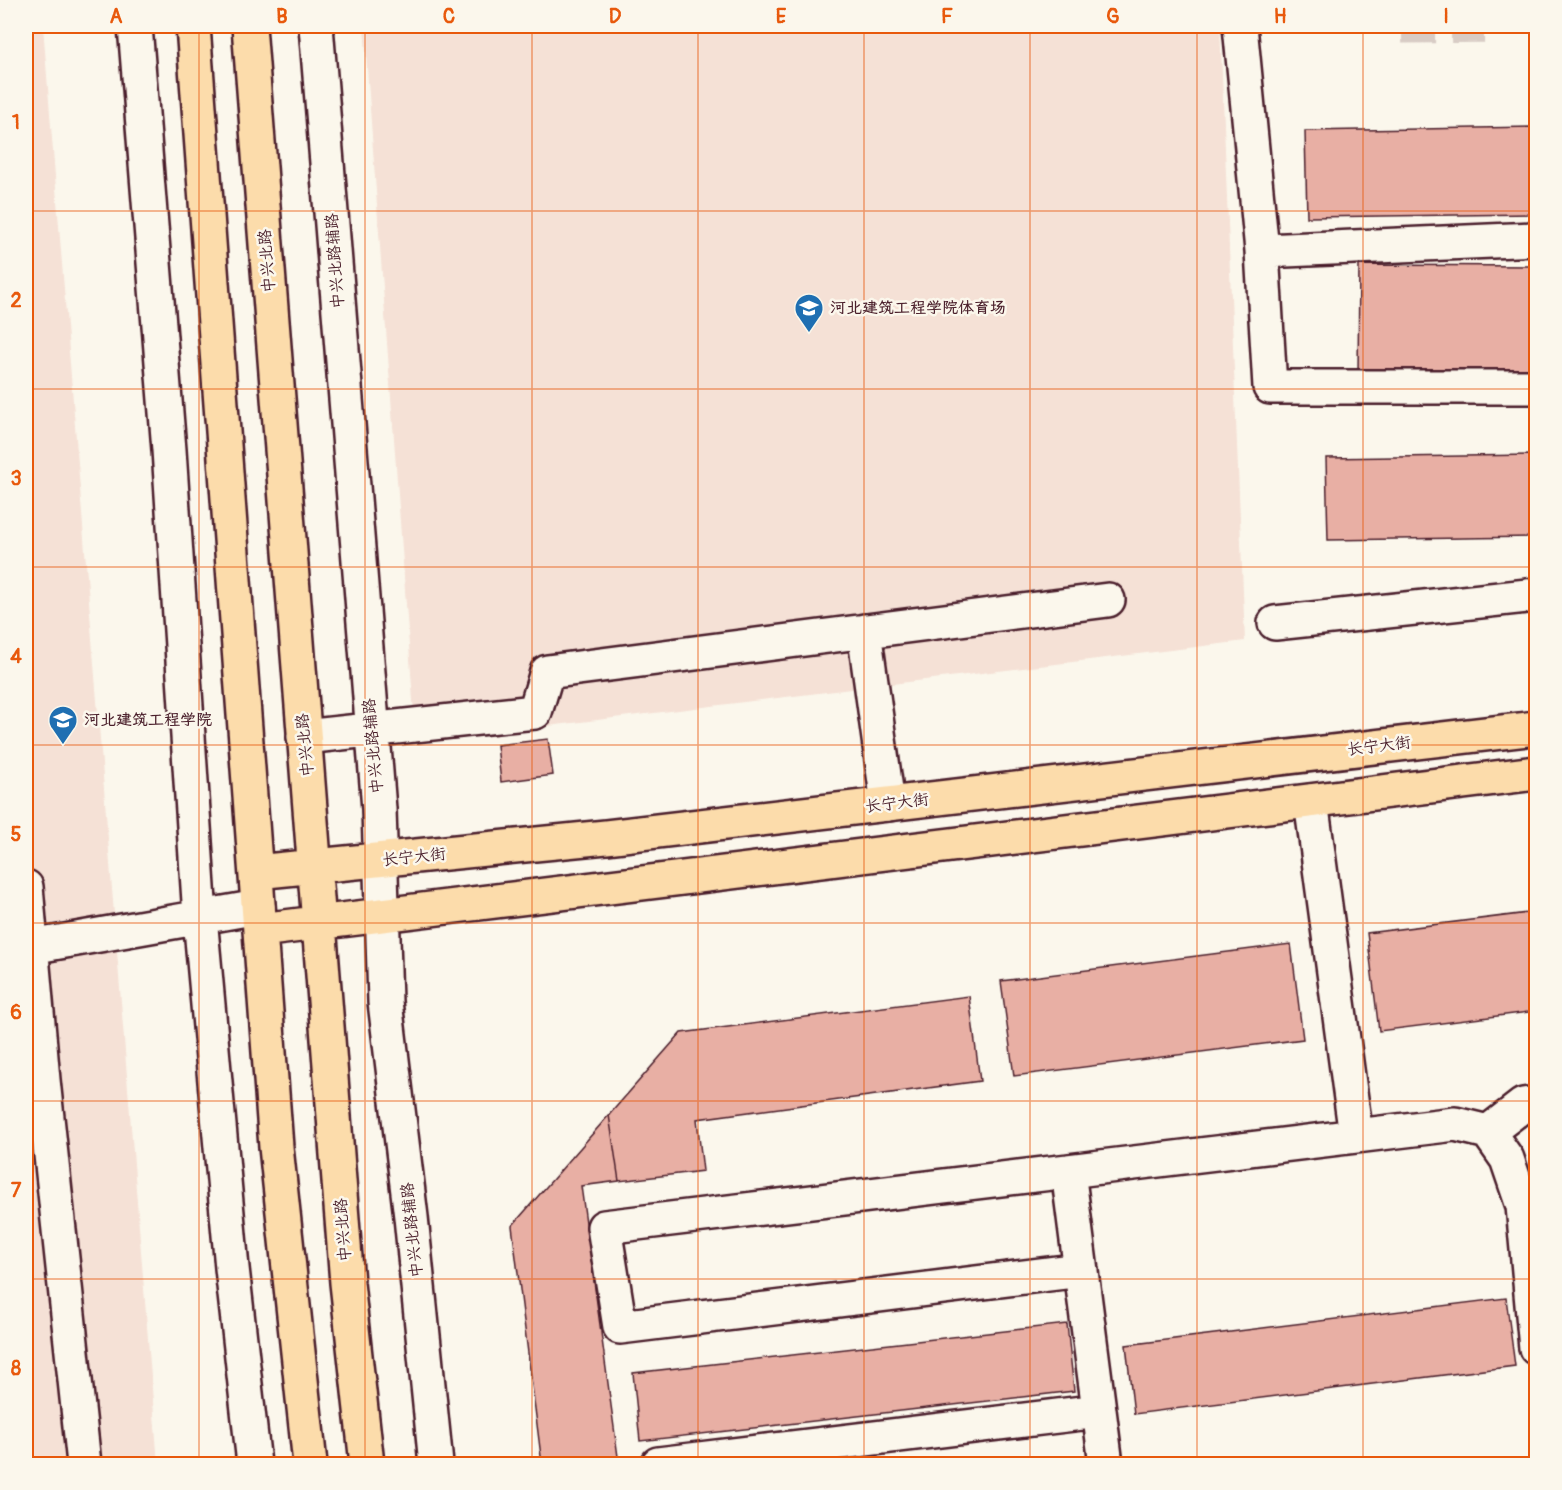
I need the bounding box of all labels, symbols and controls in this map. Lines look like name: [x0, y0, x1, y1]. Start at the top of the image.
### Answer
text: A: [110, 4, 123, 29]
text: B: [276, 4, 288, 29]
text: C: [443, 4, 455, 29]
text: D: [609, 4, 622, 29]
text: E: [776, 4, 787, 29]
text: F: [941, 4, 953, 29]
text: G: [1106, 4, 1120, 29]
text: H: [1274, 4, 1287, 29]
text: I: [1443, 4, 1449, 29]
text: 1: [12, 110, 20, 135]
street label: 中兴北路辅路: [322, 212, 348, 310]
street label: 中兴北路: [255, 228, 279, 294]
text: 2: [10, 288, 22, 313]
school or university icon: 河北建筑工程学院体育场: [793, 292, 825, 334]
place label: 河北建筑工程学院体育场: [830, 298, 1006, 318]
text: 3: [10, 466, 22, 491]
text: 4: [10, 644, 22, 669]
street label: 中兴北路辅路: [359, 697, 387, 795]
school or university icon: 河北建筑工程学院: [47, 704, 79, 746]
place label: 河北建筑工程学院: [84, 710, 212, 730]
street label: 中兴北路: [292, 712, 318, 778]
street label: 长宁大街: [1346, 732, 1412, 760]
street label: 长宁大街: [864, 789, 930, 817]
text: 5: [11, 822, 22, 847]
street label: 长宁大街: [381, 844, 447, 870]
text: 6: [10, 1000, 22, 1025]
text: 7: [11, 1178, 22, 1203]
street label: 中兴北路辅路: [397, 1181, 427, 1279]
street label: 中兴北路: [331, 1197, 355, 1263]
text: 8: [11, 1356, 21, 1381]

